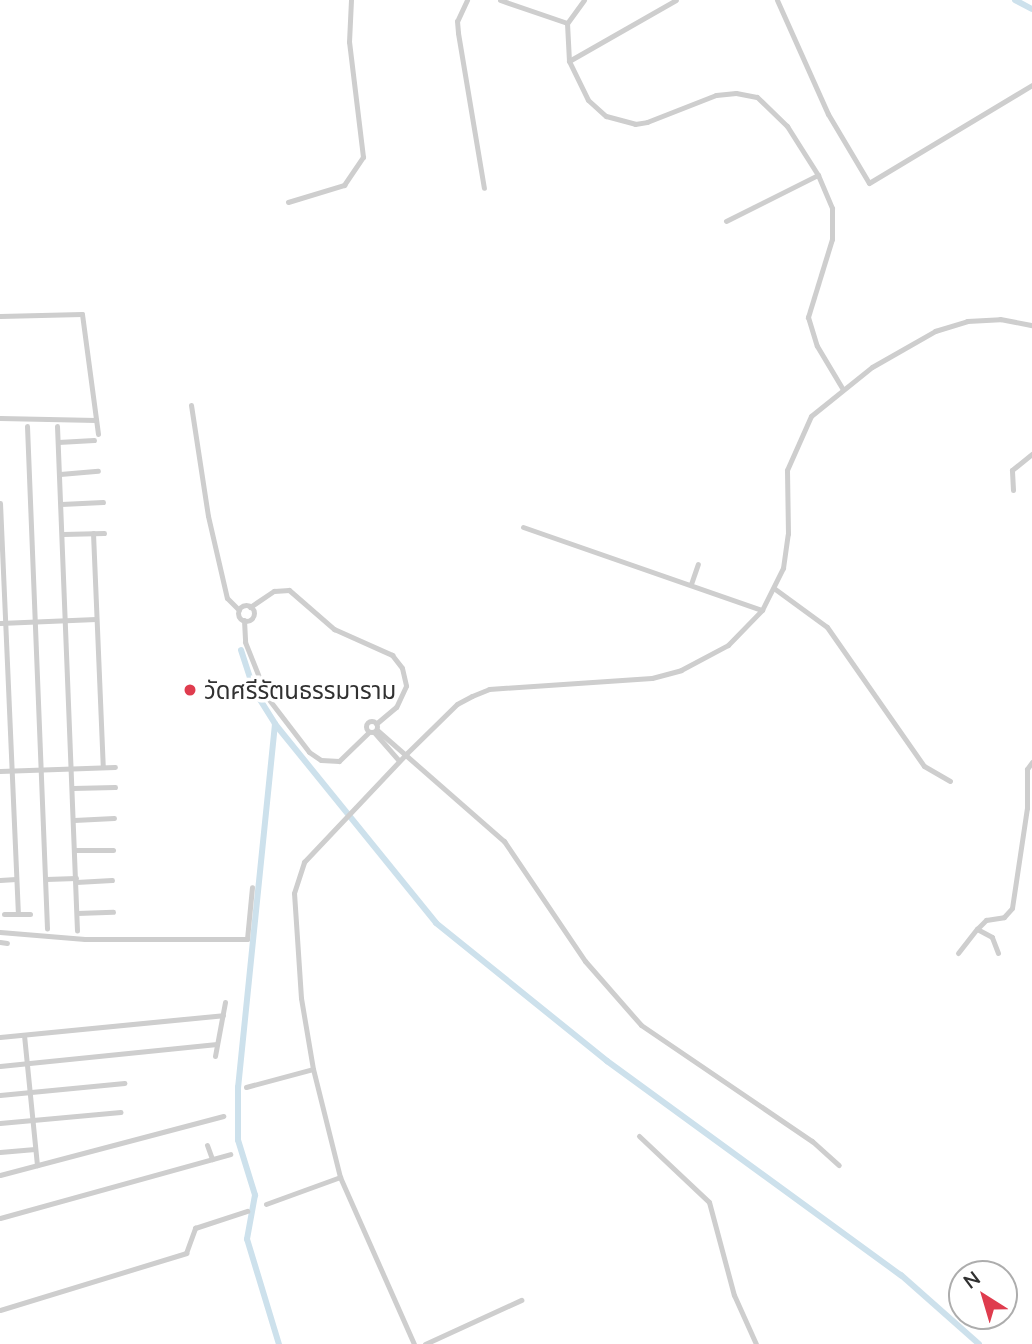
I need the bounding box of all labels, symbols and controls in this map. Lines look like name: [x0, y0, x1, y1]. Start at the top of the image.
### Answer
place label: วัดศรีรัตนธรรมาราม: [204, 676, 396, 704]
marker: วัดศรีรัตนธรรมาราม: [182, 682, 198, 698]
north arrow: [948, 1260, 1018, 1330]
text: N: [958, 1266, 984, 1293]

